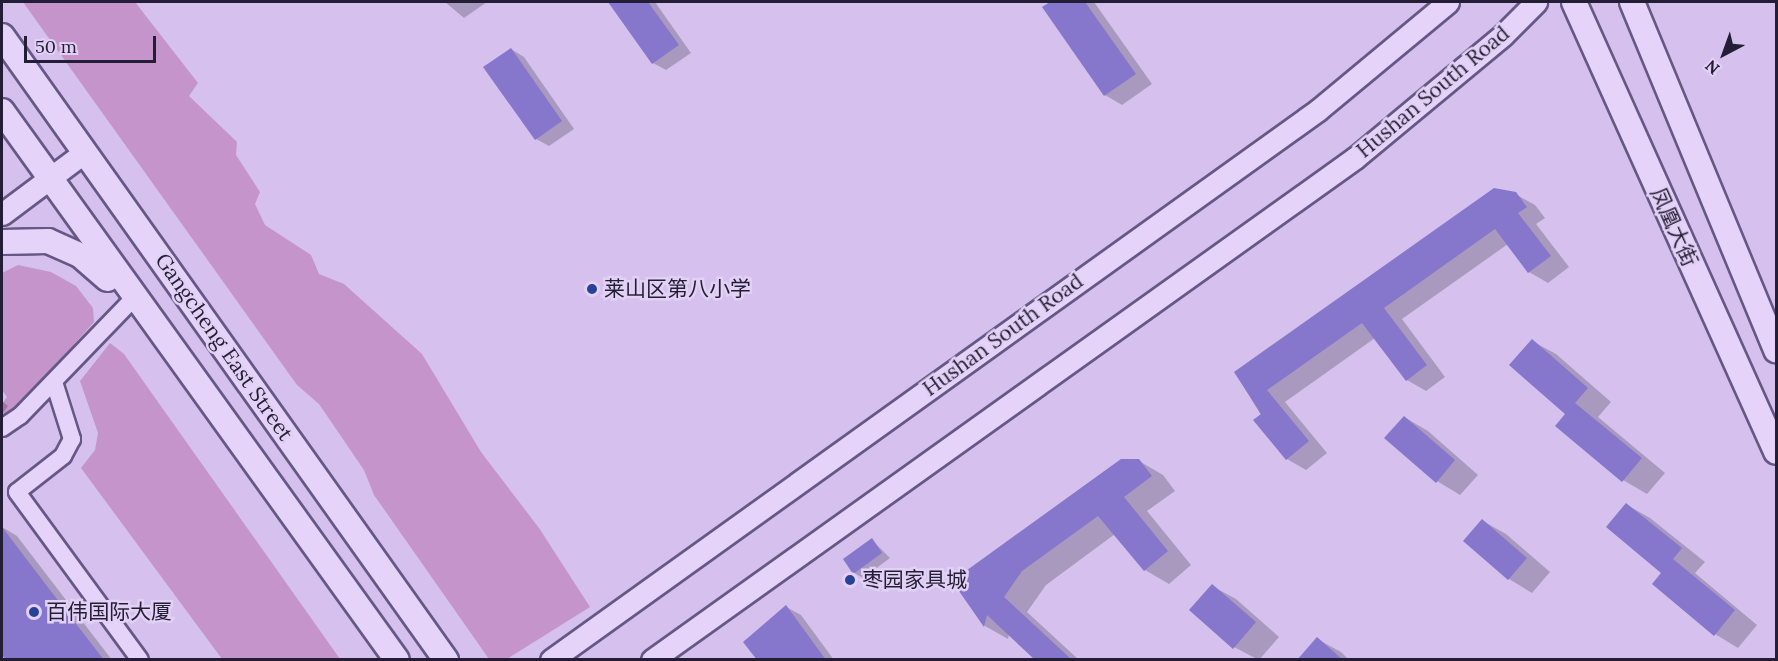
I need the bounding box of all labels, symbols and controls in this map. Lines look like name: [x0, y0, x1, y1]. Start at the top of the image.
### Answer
street label: Hushan South Road: [1352, 21, 1514, 163]
scale bar: [27, 24, 159, 62]
north arrow: [1694, 24, 1754, 84]
text: 50 m: [35, 35, 77, 58]
text: N: [1701, 56, 1723, 79]
street label: 凤凰大街: [1645, 184, 1703, 270]
street label: Gangcheng East Street: [150, 248, 298, 446]
street label: Hushan South Road: [918, 268, 1088, 402]
place label: 莱山区第八小学: [604, 276, 751, 302]
marker: 莱山区第八小学: [585, 282, 599, 296]
place label: 枣园家具城: [862, 567, 967, 593]
marker: 枣园家具城: [843, 573, 857, 587]
place label: 百伟国际大厦: [46, 599, 172, 625]
marker: 百伟国际大厦: [27, 605, 41, 619]

